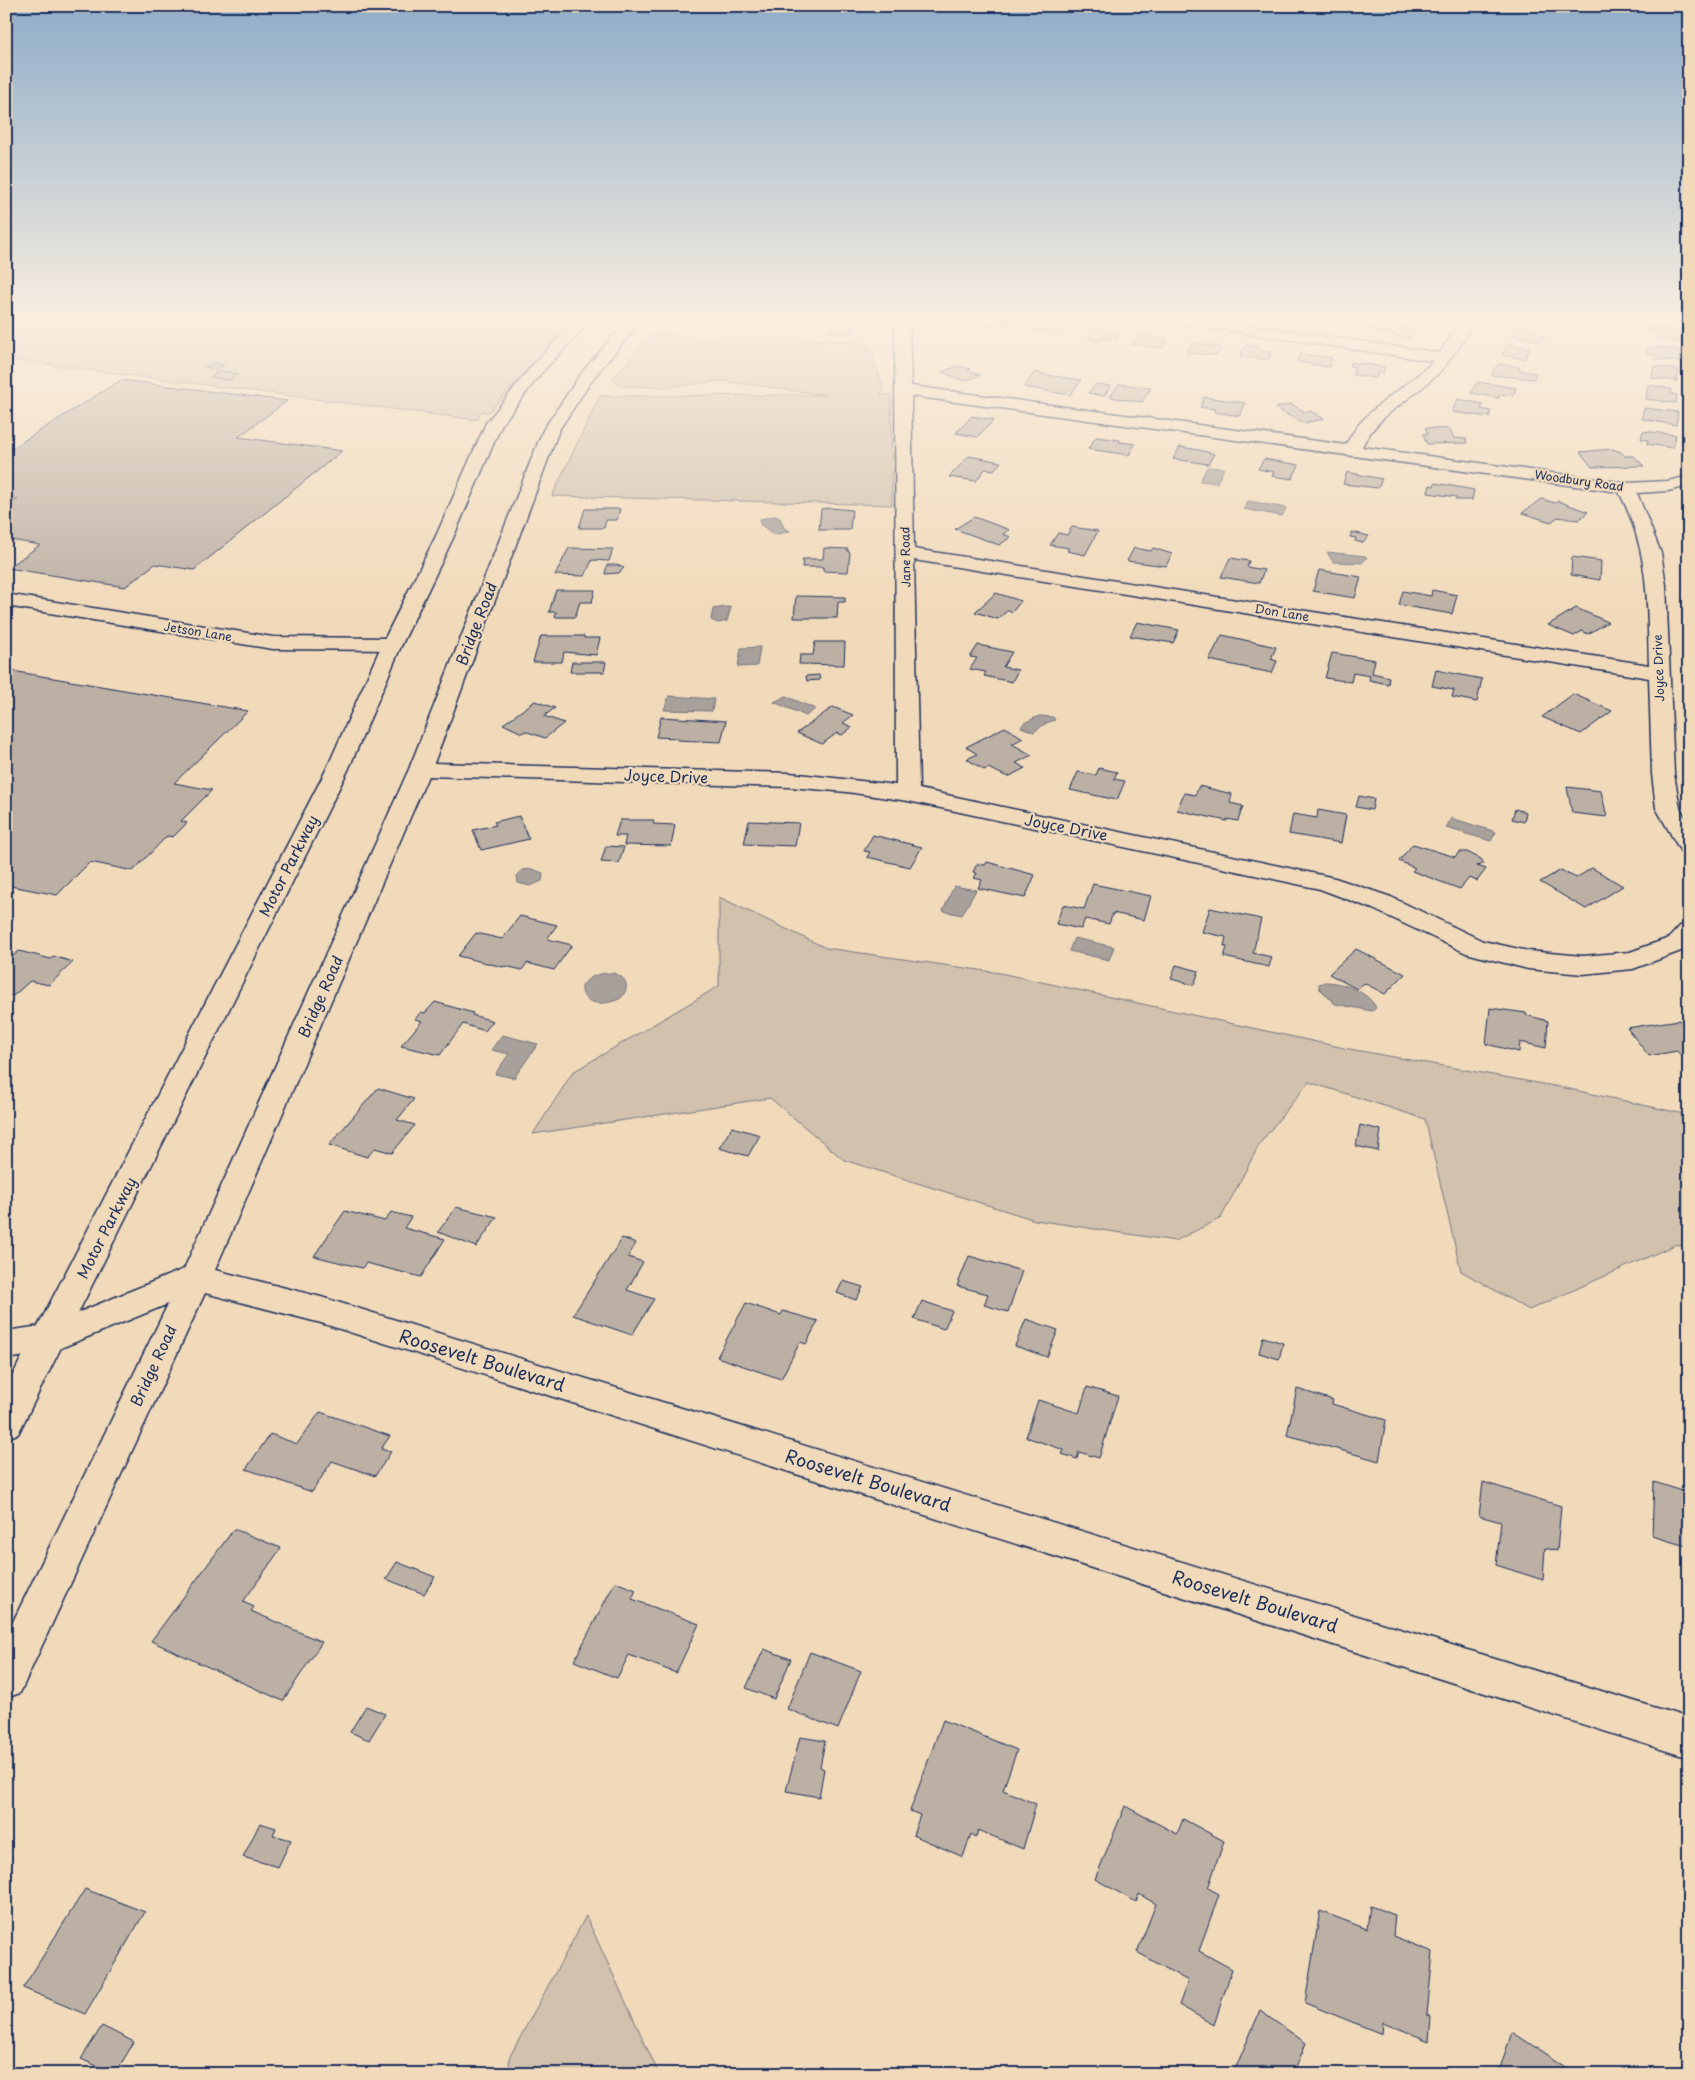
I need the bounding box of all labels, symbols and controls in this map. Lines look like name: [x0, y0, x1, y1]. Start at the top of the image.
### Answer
street label: Woodbury Road: [1533, 465, 1625, 495]
street label: Jane Road: [895, 526, 915, 588]
street label: Bridge Road: [449, 578, 502, 669]
street label: Don Lane: [1253, 599, 1311, 625]
street label: Jetson Lane: [163, 617, 234, 645]
street label: Joyce Drive: [1648, 634, 1668, 702]
street label: Joyce Drive: [624, 763, 709, 788]
street label: Joyce Drive: [1023, 807, 1110, 846]
street label: Motor Parkway: [252, 810, 323, 920]
street label: Bridge Road: [291, 952, 348, 1041]
street label: Motor Parkway: [70, 1172, 141, 1282]
street label: Bridge Road: [124, 1321, 182, 1410]
street label: Roosevelt Boulevard: [396, 1321, 569, 1398]
street label: Roosevelt Boulevard: [782, 1441, 955, 1518]
street label: Roosevelt Boulevard: [1169, 1562, 1342, 1639]

